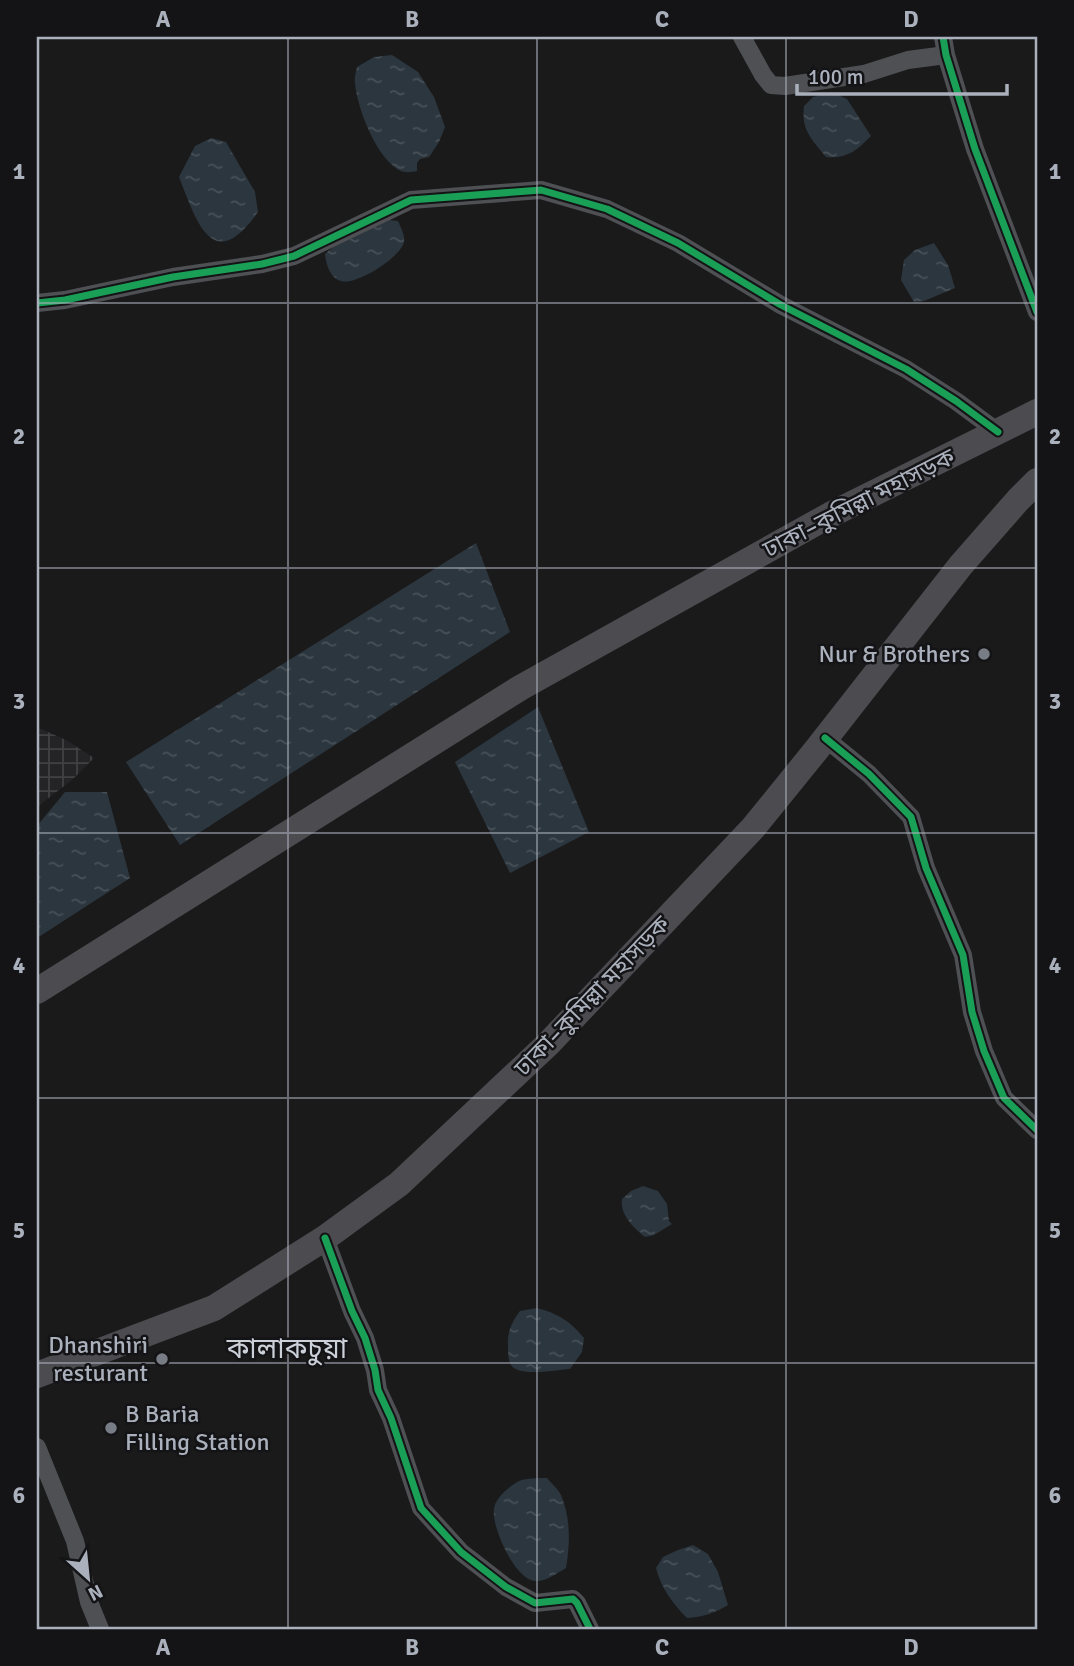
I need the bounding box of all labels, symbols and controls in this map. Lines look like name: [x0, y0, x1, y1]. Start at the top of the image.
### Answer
text: A: [156, 5, 171, 34]
text: B: [405, 5, 419, 34]
text: C: [655, 5, 669, 34]
text: D: [903, 5, 919, 34]
scale bar: [797, 52, 1007, 96]
text: 100 m: [808, 64, 863, 90]
text: 1: [13, 157, 25, 186]
text: 1: [1049, 157, 1061, 186]
text: 2: [13, 422, 25, 451]
text: 2: [1049, 422, 1061, 451]
street label: ঢাকা–কুমিল্লা মহাসড়ক: [757, 441, 961, 565]
place label: Nur & Brothers: [819, 639, 970, 669]
marker: Nur & Brothers: [976, 646, 992, 662]
text: 3: [13, 687, 25, 716]
text: 3: [1049, 687, 1061, 716]
street label: ঢাকা–কুমিল্লা মহাসড়ক: [507, 909, 677, 1083]
text: 4: [13, 951, 25, 980]
text: 4: [1049, 951, 1061, 980]
text: 5: [13, 1216, 25, 1245]
text: 5: [1049, 1216, 1061, 1245]
place label: Dhanshiri resturant: [48, 1330, 148, 1388]
district label: কালাকচুয়া: [226, 1332, 348, 1366]
marker: Dhanshiri resturant: [154, 1351, 170, 1367]
place label: B Baria Filling Station: [125, 1399, 270, 1457]
marker: B Baria Filling Station: [103, 1420, 119, 1436]
text: 6: [13, 1481, 25, 1510]
text: 6: [1049, 1481, 1061, 1510]
north arrow: [52, 1544, 122, 1614]
text: N: [84, 1579, 107, 1606]
text: A: [156, 1633, 171, 1662]
text: B: [405, 1633, 419, 1662]
text: C: [655, 1633, 669, 1662]
text: D: [903, 1633, 919, 1662]

